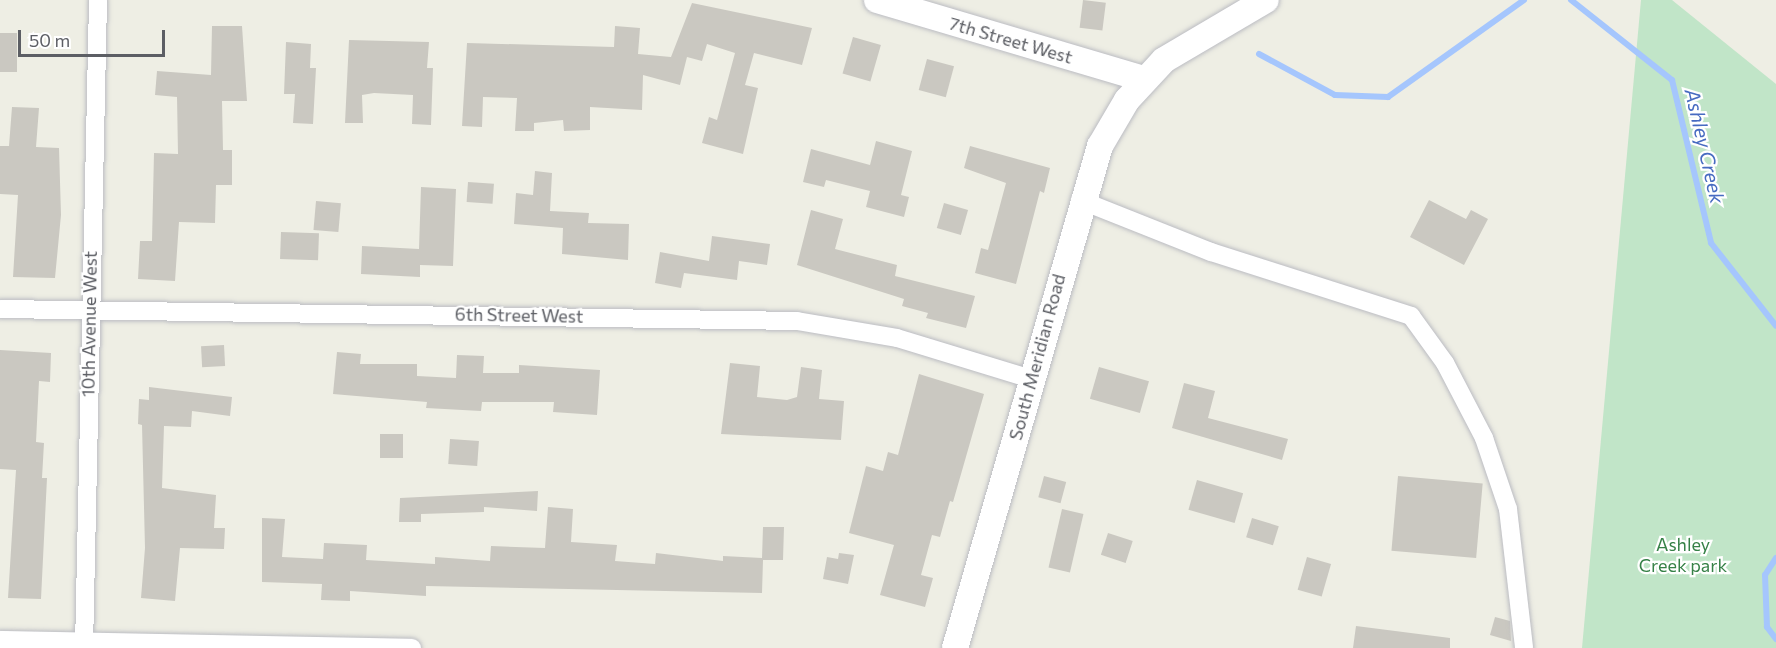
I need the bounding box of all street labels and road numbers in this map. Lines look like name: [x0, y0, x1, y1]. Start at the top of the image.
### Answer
street label: 7th Street West: [947, 12, 1075, 68]
street label: 10th Avenue West: [77, 251, 101, 397]
street label: South Meridian Road: [1004, 272, 1070, 442]
street label: 6th Street West: [455, 303, 583, 327]

